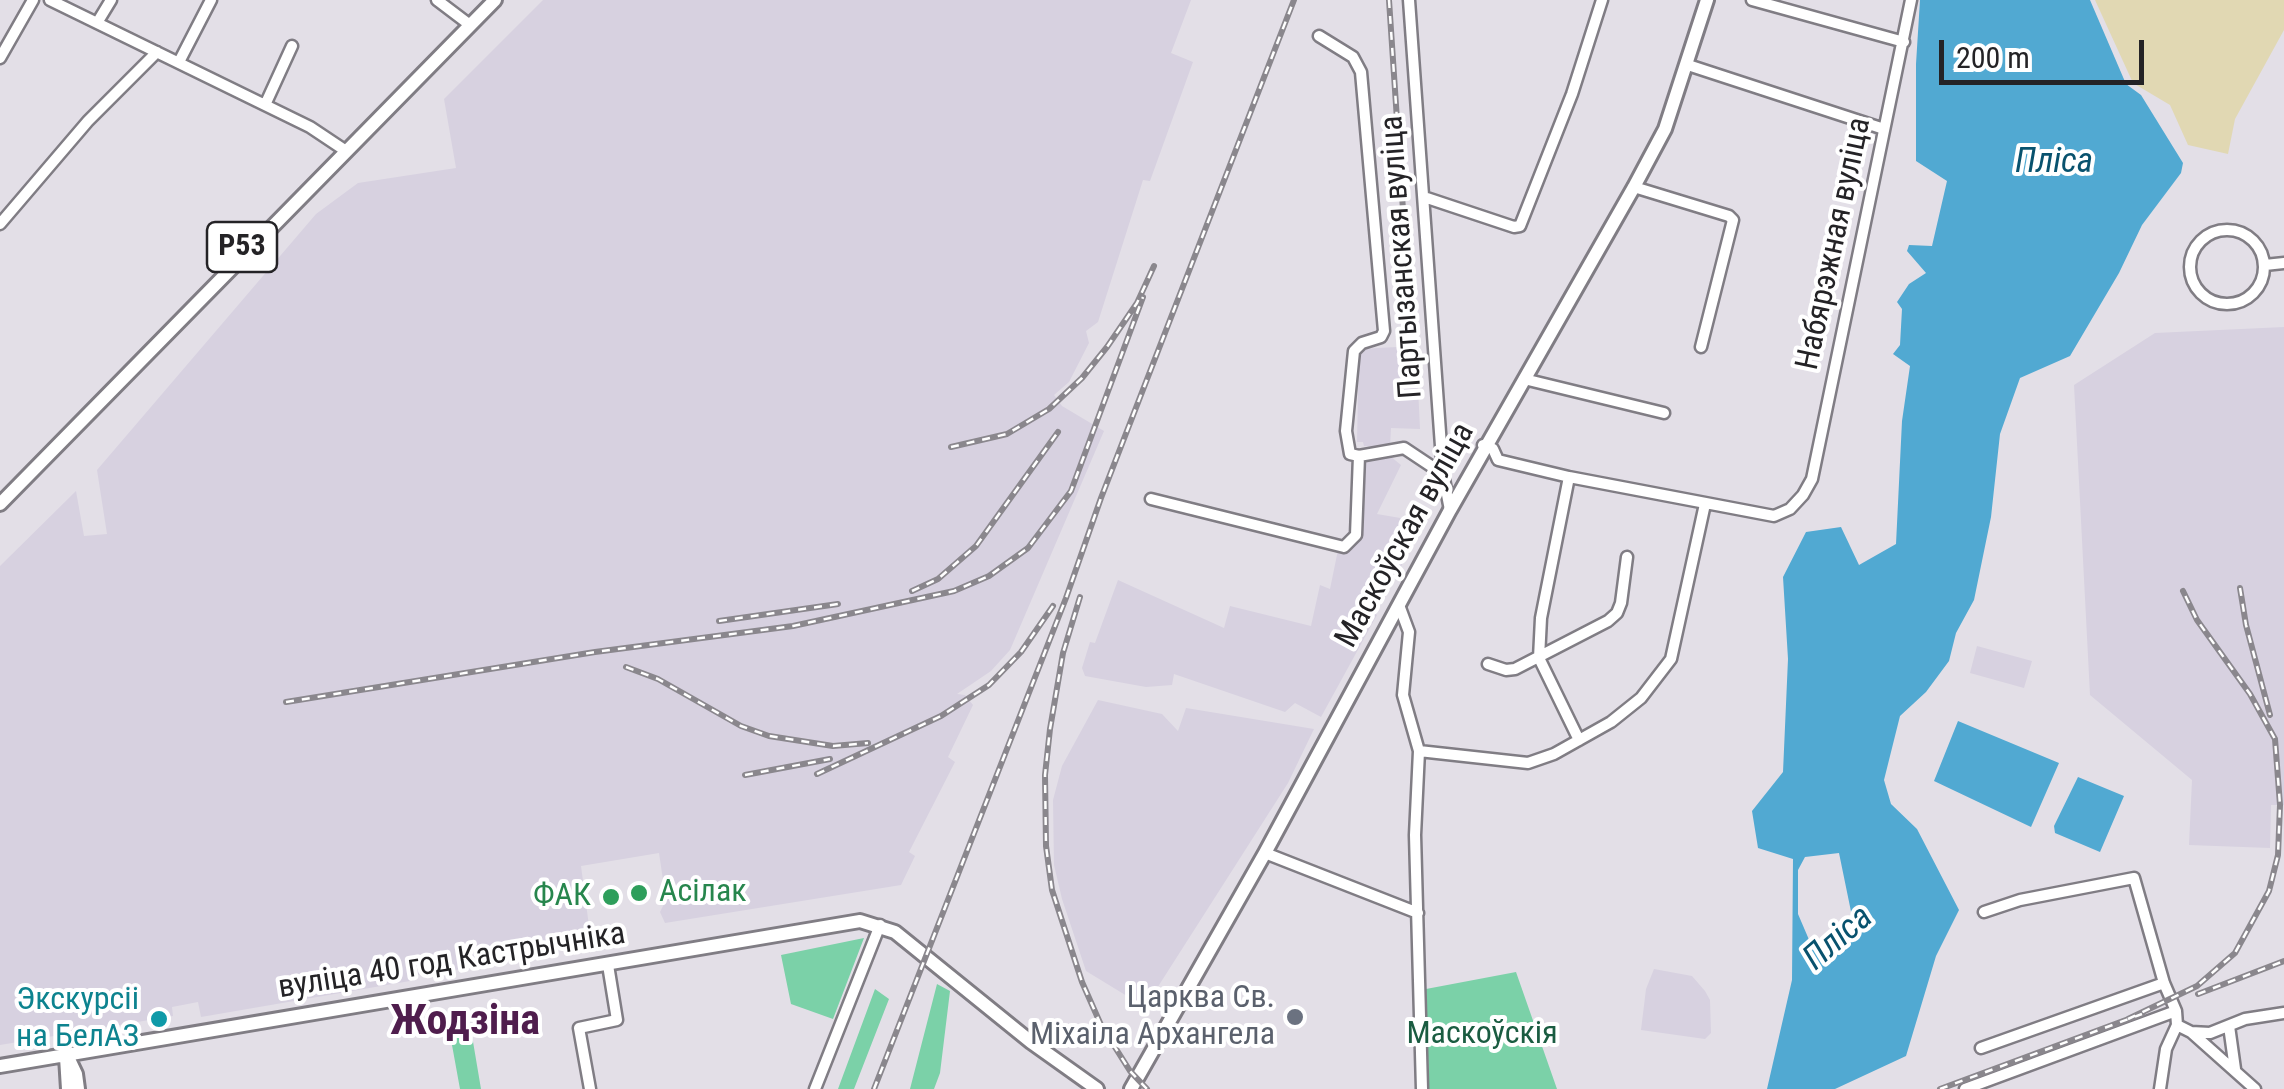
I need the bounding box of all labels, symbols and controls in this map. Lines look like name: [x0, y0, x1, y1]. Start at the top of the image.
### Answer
scale bar: [1944, 20, 2149, 82]
text: 200 m: [1956, 40, 2030, 75]
street label: Партызанская вуліца: [1374, 114, 1432, 400]
street label: Набярэжная вуліца: [1790, 114, 1880, 374]
water label: Пліса: [2015, 142, 2093, 184]
road number: Р53: [207, 222, 277, 272]
street label: Маскоўская вуліца: [1328, 417, 1484, 655]
place label: Асілак: [659, 874, 747, 912]
place label: ФАК: [533, 878, 591, 916]
marker: Асілак: [628, 882, 650, 904]
marker: ФАК: [600, 886, 622, 908]
water label: Пліса: [1796, 898, 1882, 980]
street label: вуліца 40 год Кастрычніка: [276, 916, 628, 1008]
place label: Царква Св. Міхаіла Архангела: [1030, 980, 1275, 1055]
place label: Экскурсіі на БелАЗ: [16, 982, 139, 1057]
district label: Жодзіна: [390, 998, 540, 1048]
marker: Царква Св. Міхаіла Архангела: [1284, 1006, 1306, 1028]
marker: Экскурсіі на БелАЗ: [148, 1008, 170, 1030]
park label: Маскоўскія: [1406, 1016, 1558, 1054]

